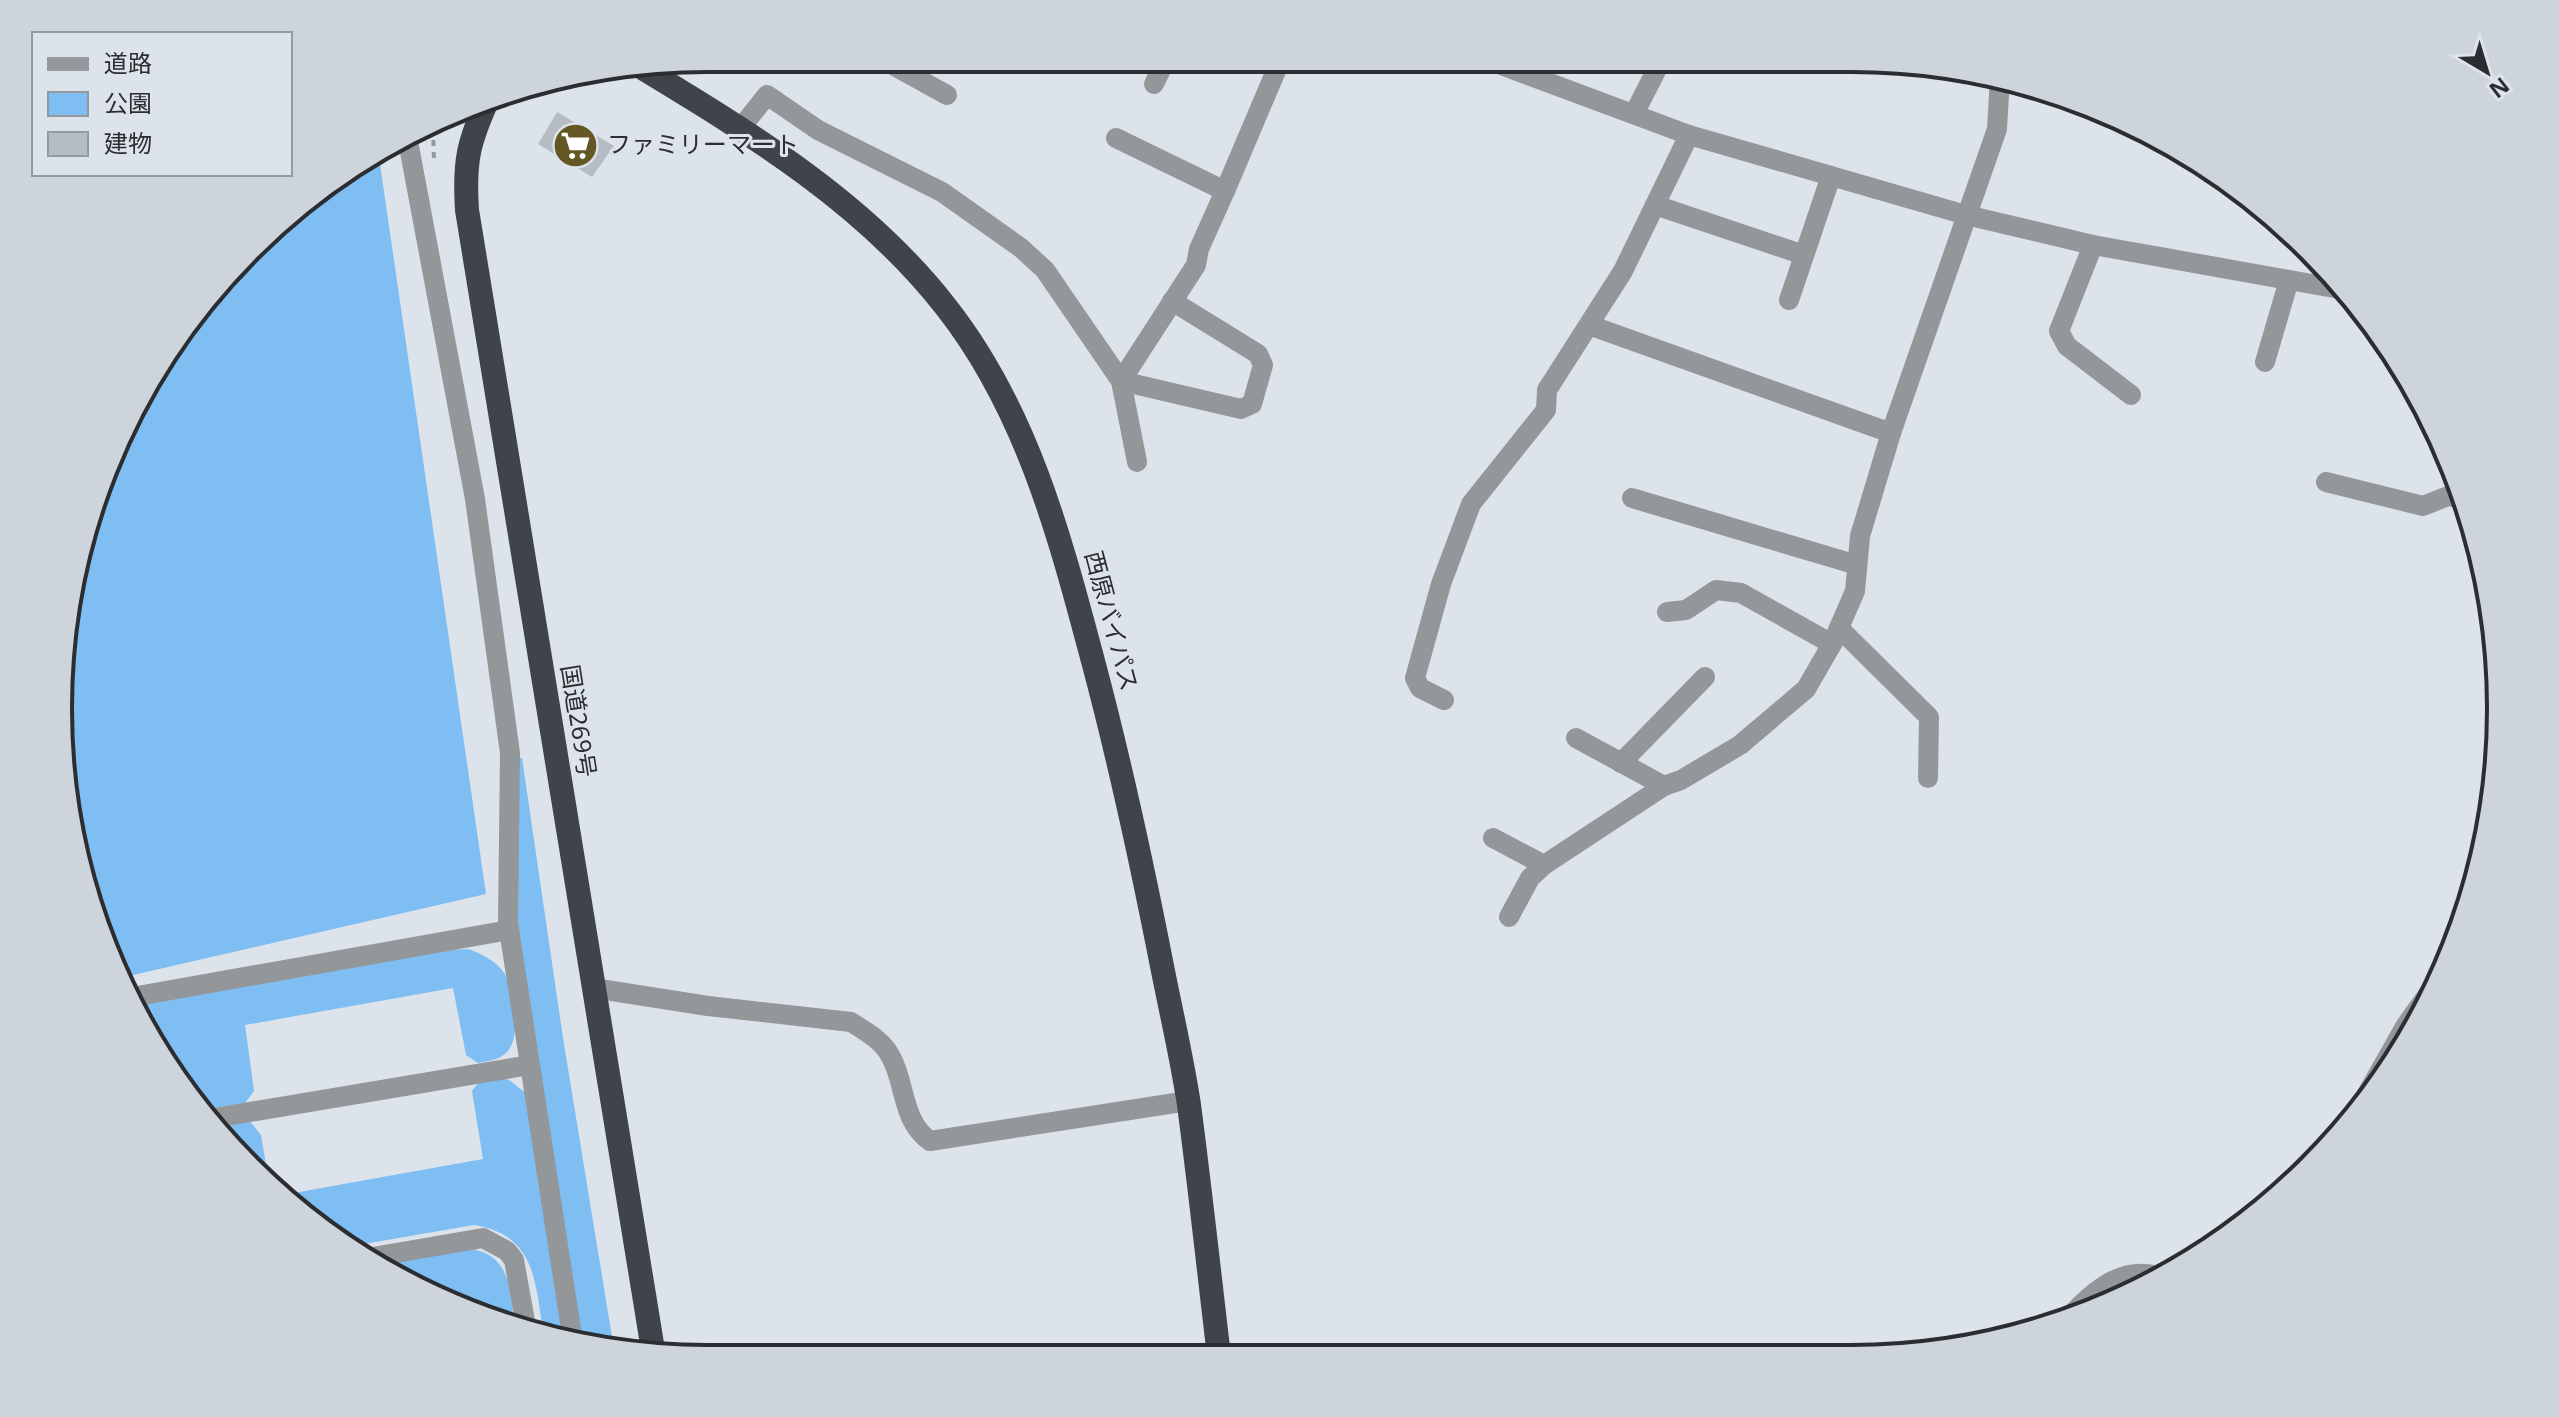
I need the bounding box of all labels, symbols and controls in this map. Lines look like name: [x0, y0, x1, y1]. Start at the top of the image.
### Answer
legend: [32, 32, 292, 176]
north arrow: [2447, 32, 2527, 112]
text: 道路: [104, 46, 152, 79]
text: N: [2484, 71, 2516, 106]
text: 公園: [104, 86, 152, 119]
supermarket icon: ファミリーマート: [552, 121, 600, 169]
text: 建物: [104, 126, 152, 159]
place label: ファミリーマート: [607, 127, 799, 160]
street label: 西原バイパス: [1078, 547, 1147, 694]
street label: 国道269号: [554, 662, 605, 779]

